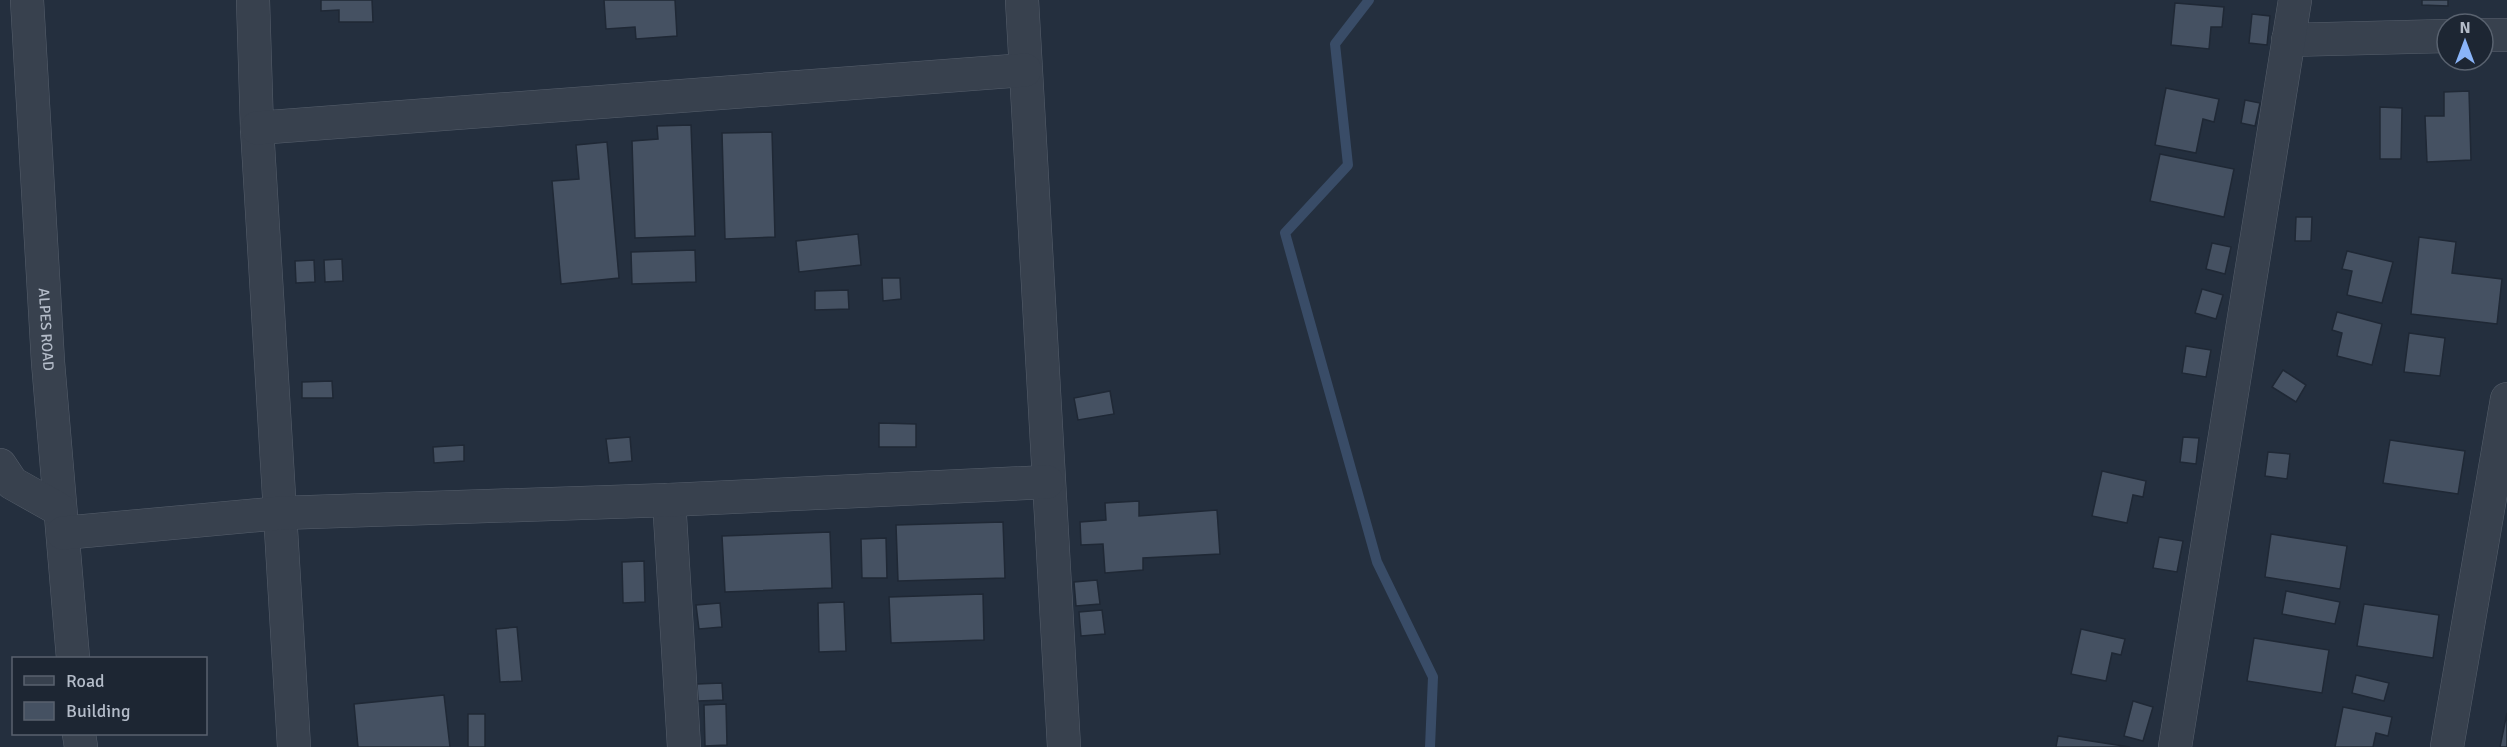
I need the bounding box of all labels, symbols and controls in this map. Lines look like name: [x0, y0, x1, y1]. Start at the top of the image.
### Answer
north arrow: [2435, 12, 2495, 72]
text: N: [2459, 18, 2471, 38]
street label: ALPES ROAD: [35, 288, 58, 372]
legend: [12, 657, 207, 735]
text: Road: [66, 670, 105, 692]
text: Building: [66, 700, 130, 722]

